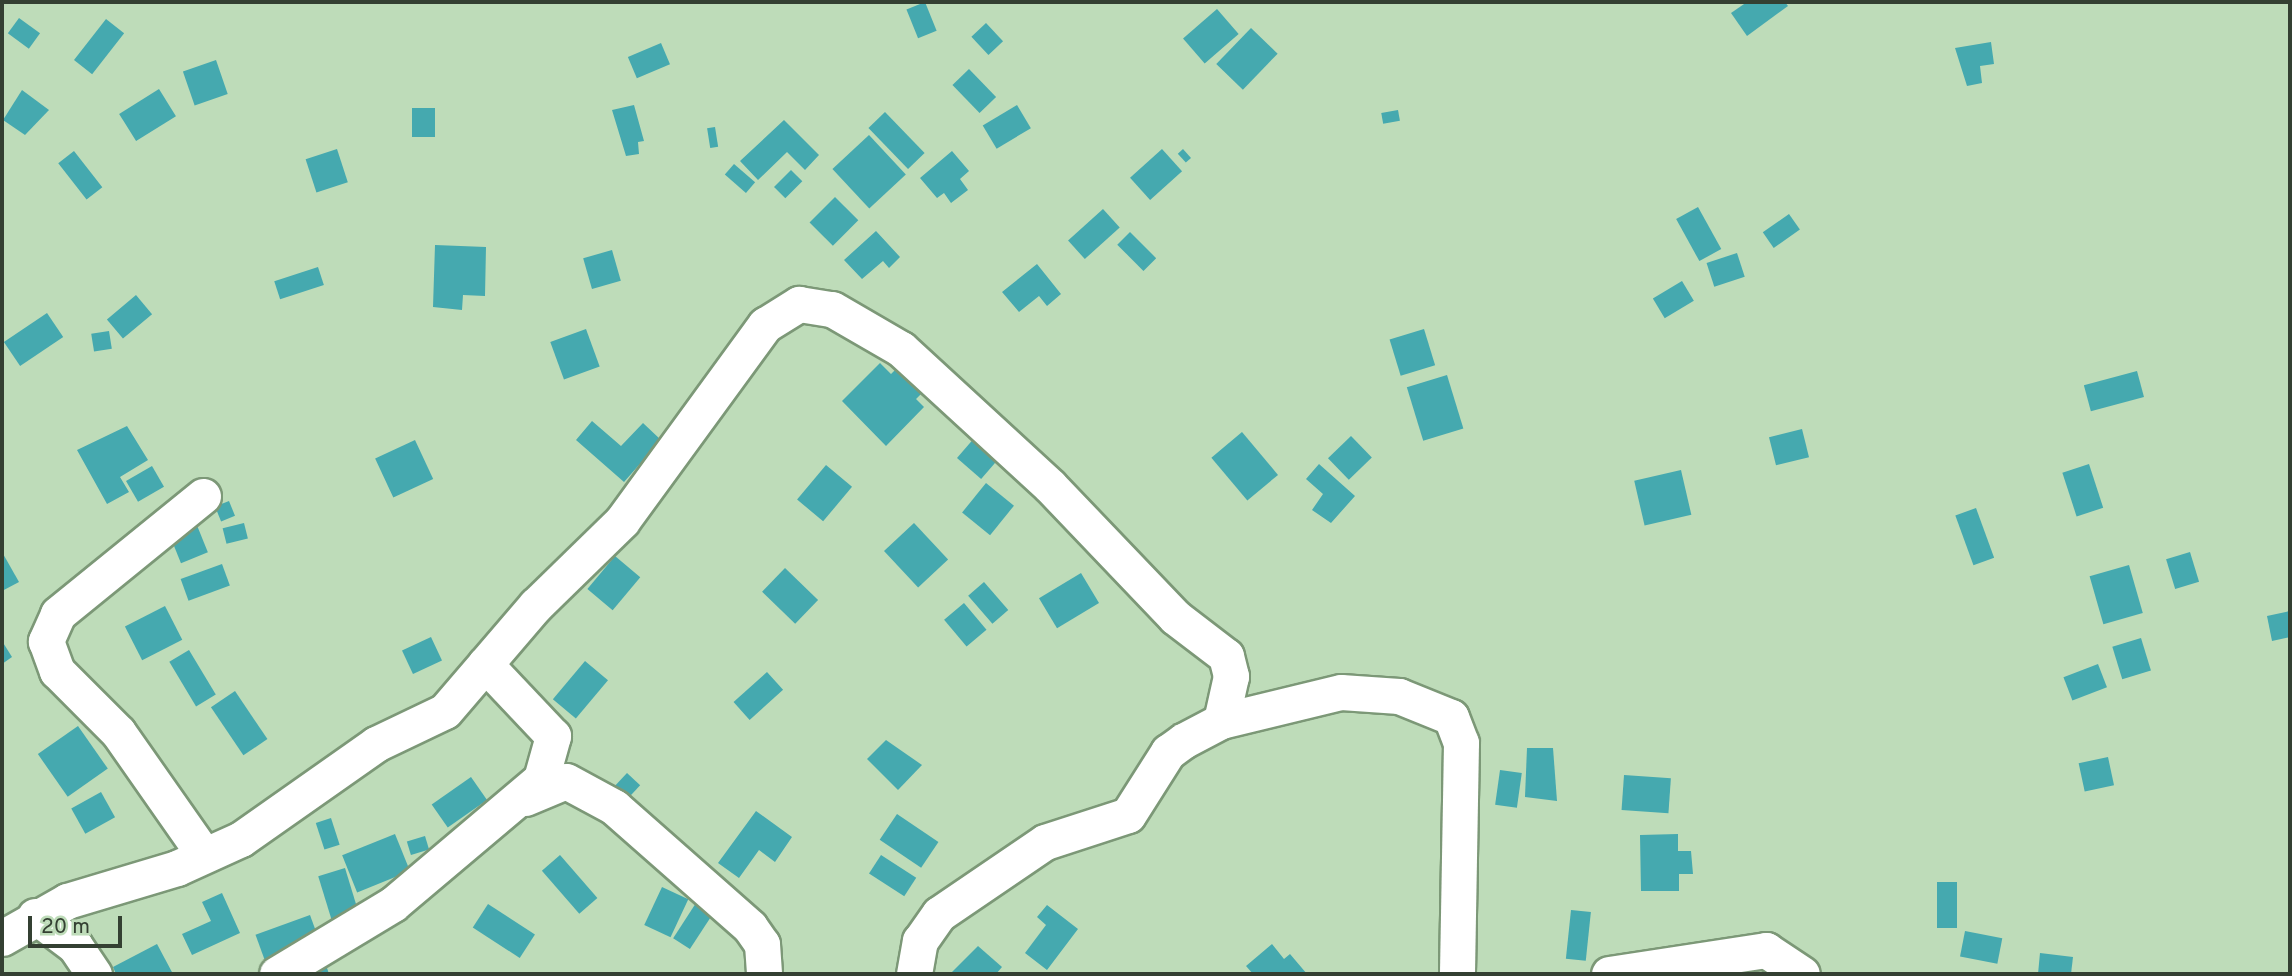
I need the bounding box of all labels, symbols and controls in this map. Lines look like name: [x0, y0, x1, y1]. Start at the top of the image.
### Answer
scale bar: [32, 902, 126, 946]
text: 20 m: [41, 914, 90, 941]

